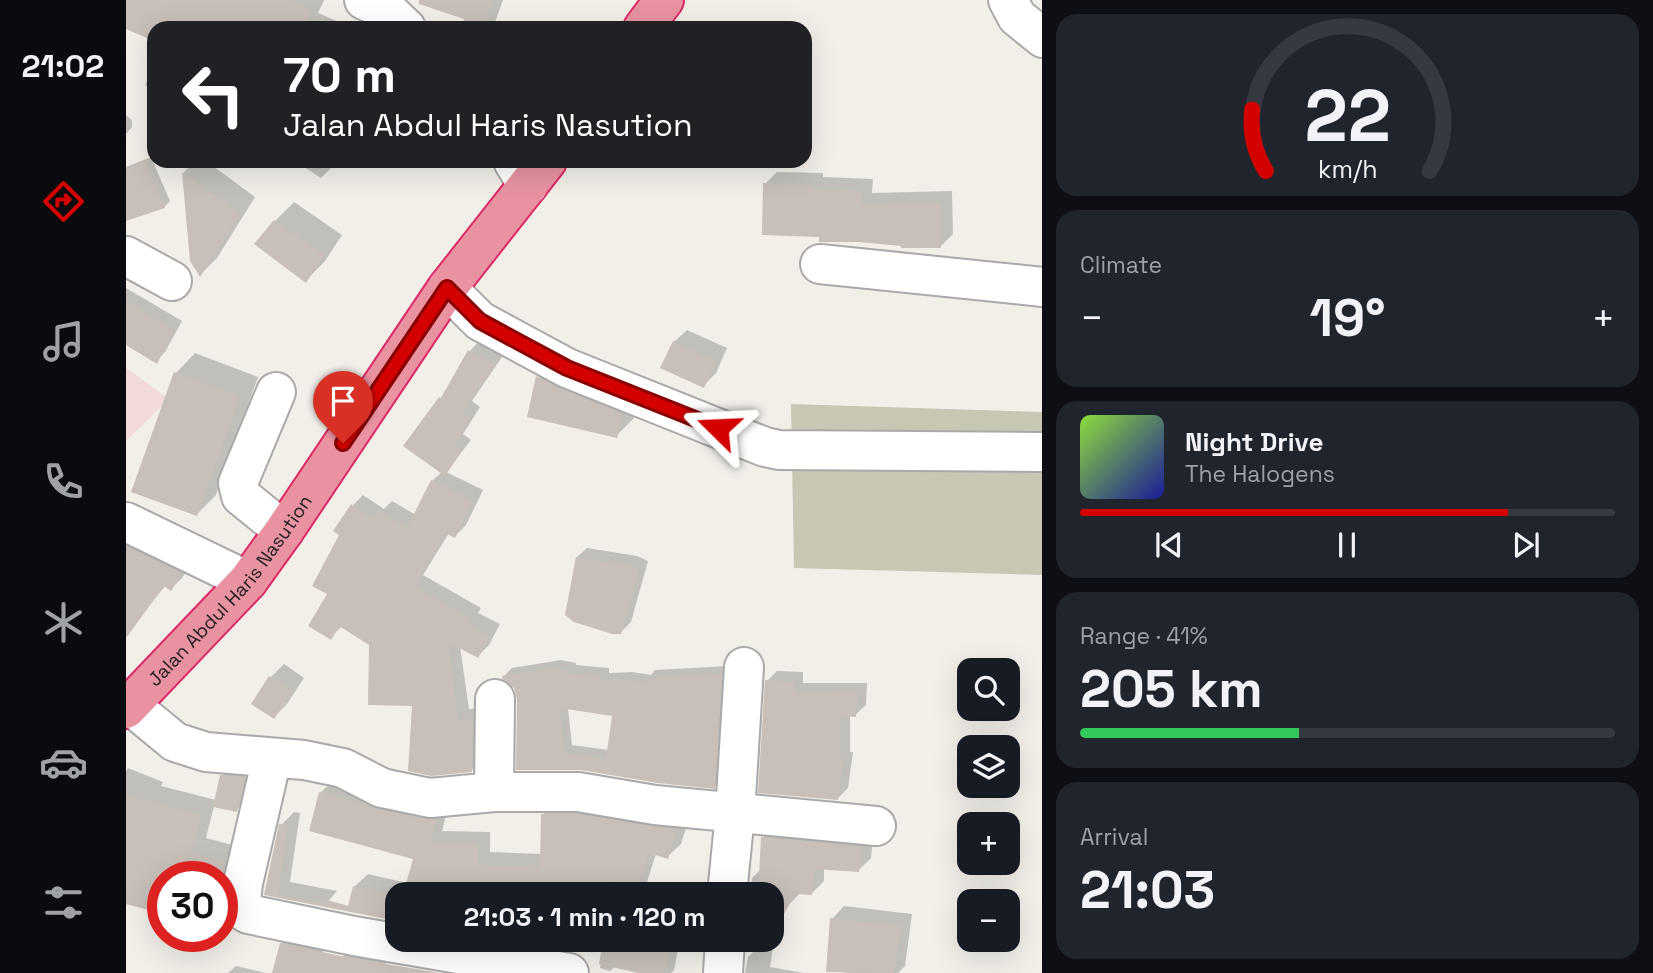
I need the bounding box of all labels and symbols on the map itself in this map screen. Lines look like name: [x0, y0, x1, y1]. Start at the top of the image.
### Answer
pin: [313, 371, 373, 443]
position arrow: [681, 391, 755, 465]
street label: Jalan Abdul Haris Nasution: [142, 490, 318, 692]
speed limit sign: 30: [147, 861, 238, 952]

